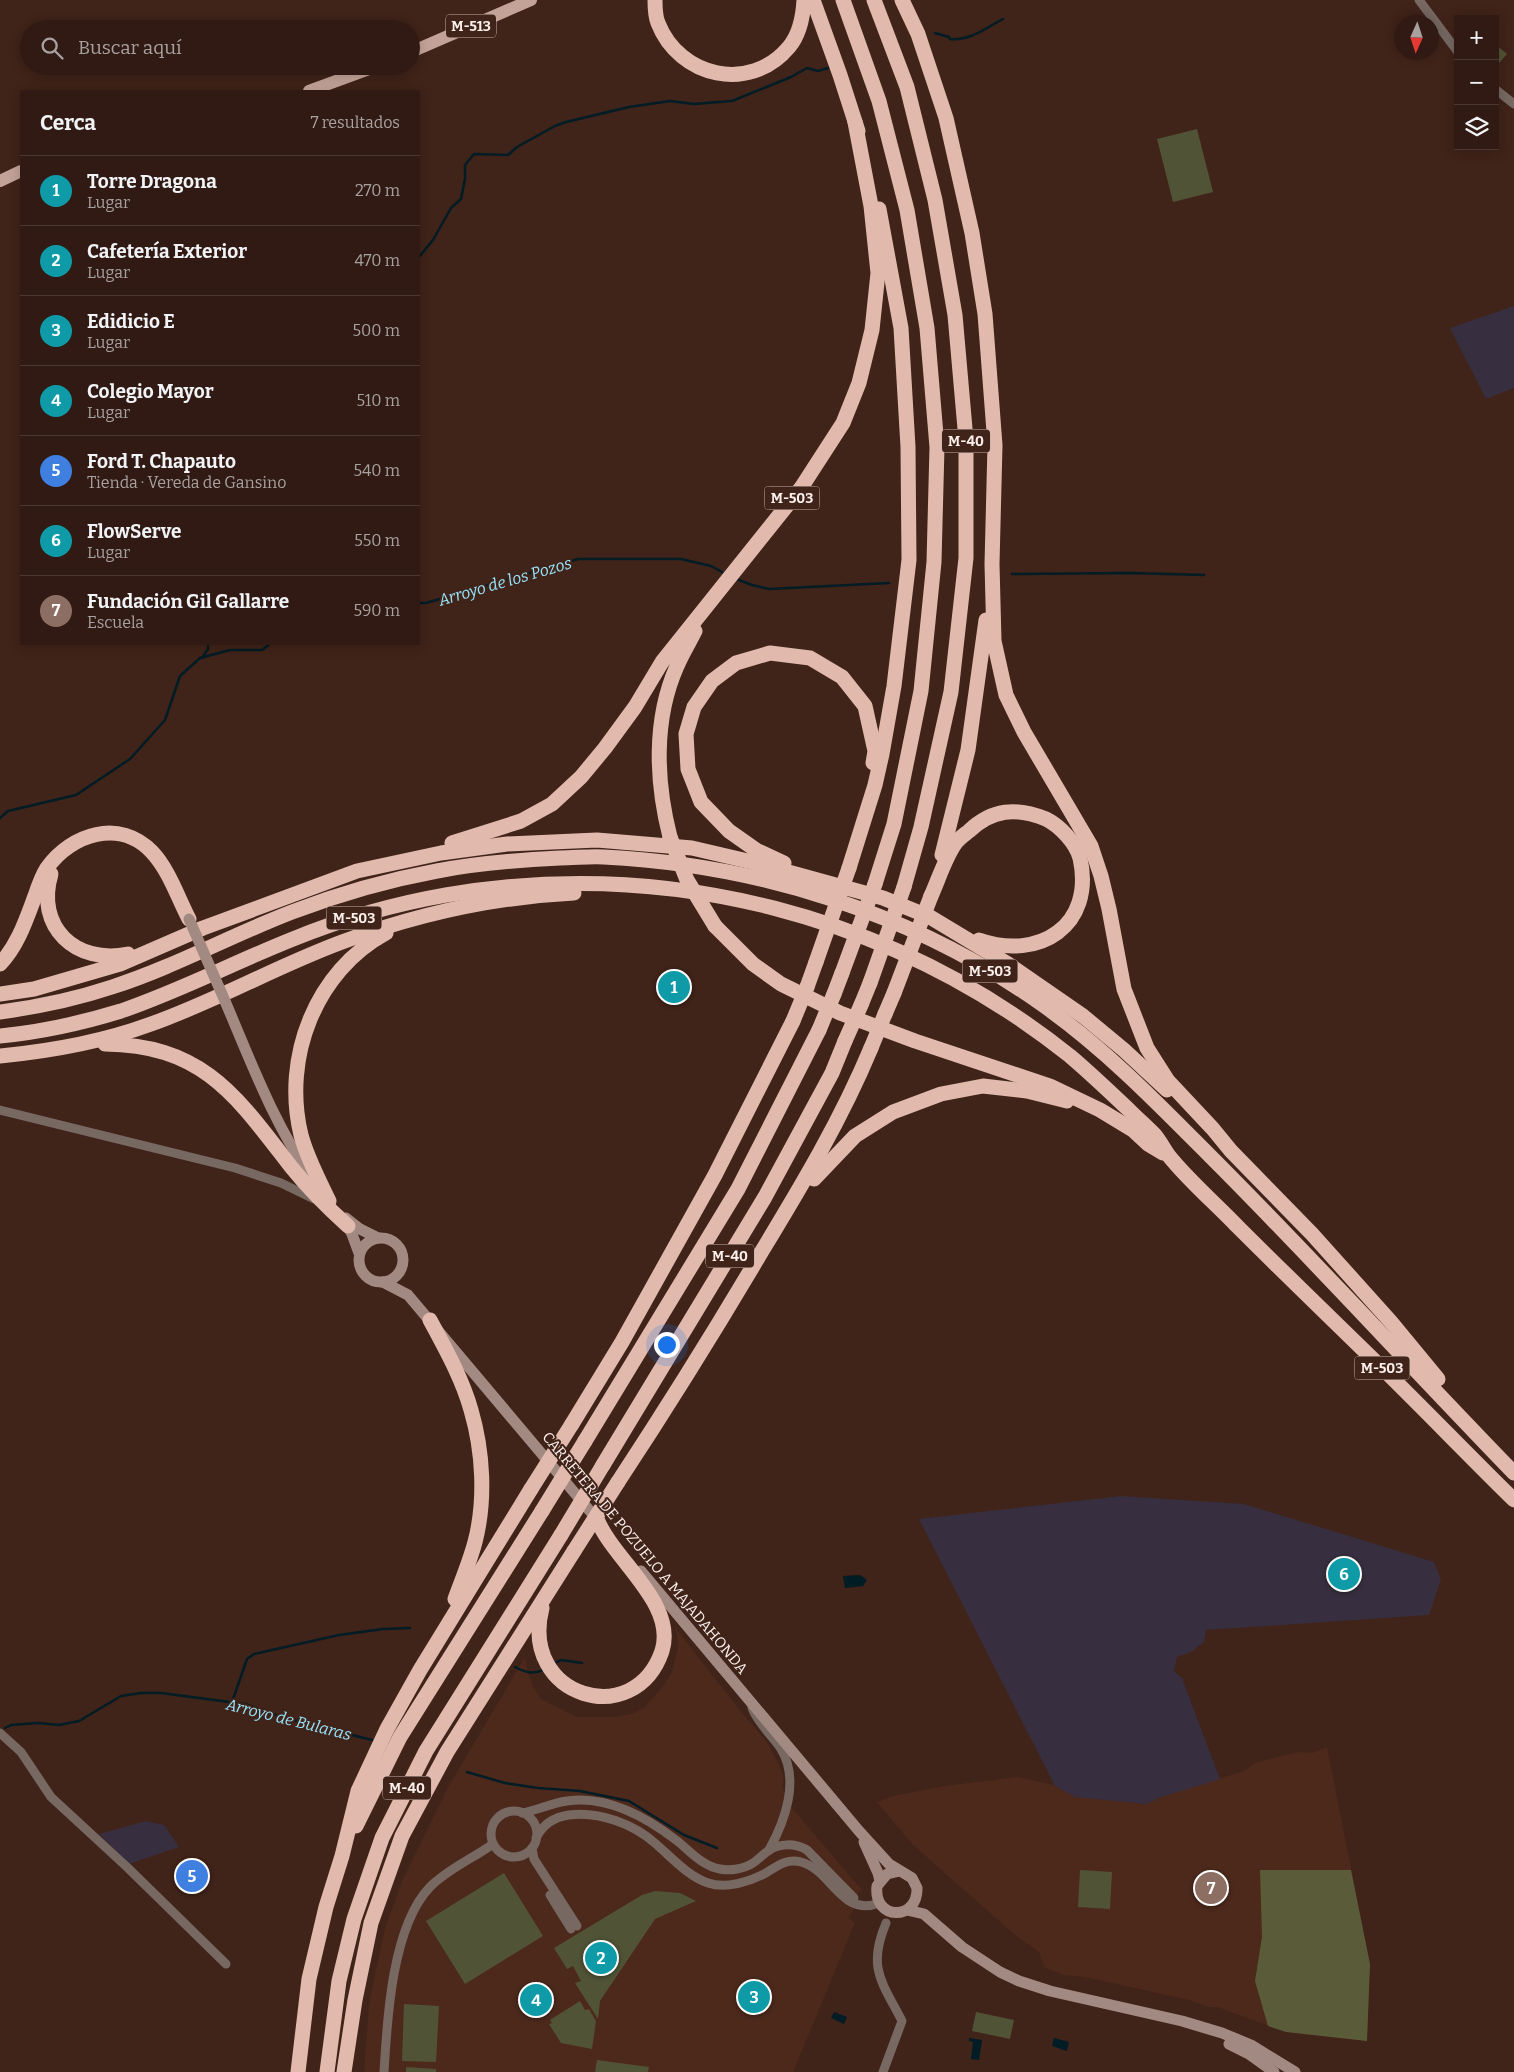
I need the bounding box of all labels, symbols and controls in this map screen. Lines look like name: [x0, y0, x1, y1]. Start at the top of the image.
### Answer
road number: M-513: [446, 15, 496, 38]
north arrow: [1394, 15, 1439, 60]
map controls: [1454, 15, 1499, 150]
button: +: [1454, 15, 1499, 60]
search box: [20, 20, 420, 75]
icon: search: [38, 34, 66, 62]
text: Buscar aquí: [78, 36, 182, 59]
button: −: [1454, 60, 1499, 105]
button: layers: [1454, 105, 1499, 150]
text: Cerca: [40, 110, 96, 136]
text: 7 resultados: [310, 113, 400, 132]
text: Torre Dragona: [87, 170, 217, 193]
text: 1: [53, 181, 59, 200]
text: 270 m: [355, 181, 400, 200]
text: Lugar: [87, 193, 130, 212]
text: Cafetería Exterior: [87, 240, 247, 263]
text: 2: [51, 251, 61, 270]
text: 470 m: [354, 251, 400, 270]
text: Lugar: [87, 263, 130, 282]
text: Edidicio E: [87, 310, 175, 333]
text: 3: [51, 321, 61, 340]
text: 500 m: [352, 321, 400, 340]
text: Lugar: [87, 333, 130, 352]
text: Colegio Mayor: [87, 380, 214, 403]
text: 4: [51, 391, 61, 410]
text: 510 m: [356, 391, 400, 410]
text: Lugar: [87, 403, 130, 422]
road number: M-40: [942, 430, 990, 452]
text: Ford T. Chapauto: [87, 450, 236, 473]
text: 5: [52, 461, 60, 480]
text: 540 m: [353, 461, 400, 480]
text: Tienda · Vereda de Gansino: [87, 473, 286, 492]
road number: M-503: [764, 486, 820, 509]
text: FlowServe: [87, 520, 182, 543]
text: 6: [51, 531, 61, 550]
text: 550 m: [354, 531, 400, 550]
text: Lugar: [87, 543, 130, 562]
water label: Arroyo de los Pozos: [435, 553, 574, 610]
text: Fundación Gil Gallarre: [87, 590, 289, 613]
text: 7: [52, 601, 60, 620]
text: 590 m: [354, 601, 400, 620]
text: Escuela: [87, 613, 144, 632]
road number: M-503: [326, 906, 382, 930]
road number: M-503: [962, 959, 1018, 982]
pin: 1: [658, 968, 690, 1006]
road number: M-40: [706, 1244, 754, 1268]
your location: [654, 1332, 680, 1358]
road number: M-503: [1354, 1356, 1410, 1380]
street label: CARRETERA DE POZUELO A MAJADAHONDA: [538, 1428, 752, 1678]
pin: 6: [1328, 1555, 1360, 1593]
water label: Arroyo de Bularas: [223, 1694, 354, 1744]
road number: M-40: [383, 1776, 431, 1800]
pin: 5: [176, 1857, 208, 1895]
pin: 7: [1195, 1869, 1227, 1907]
pin: 2: [585, 1939, 617, 1977]
pin: 3: [738, 1978, 770, 2016]
pin: 4: [520, 1981, 552, 2019]

